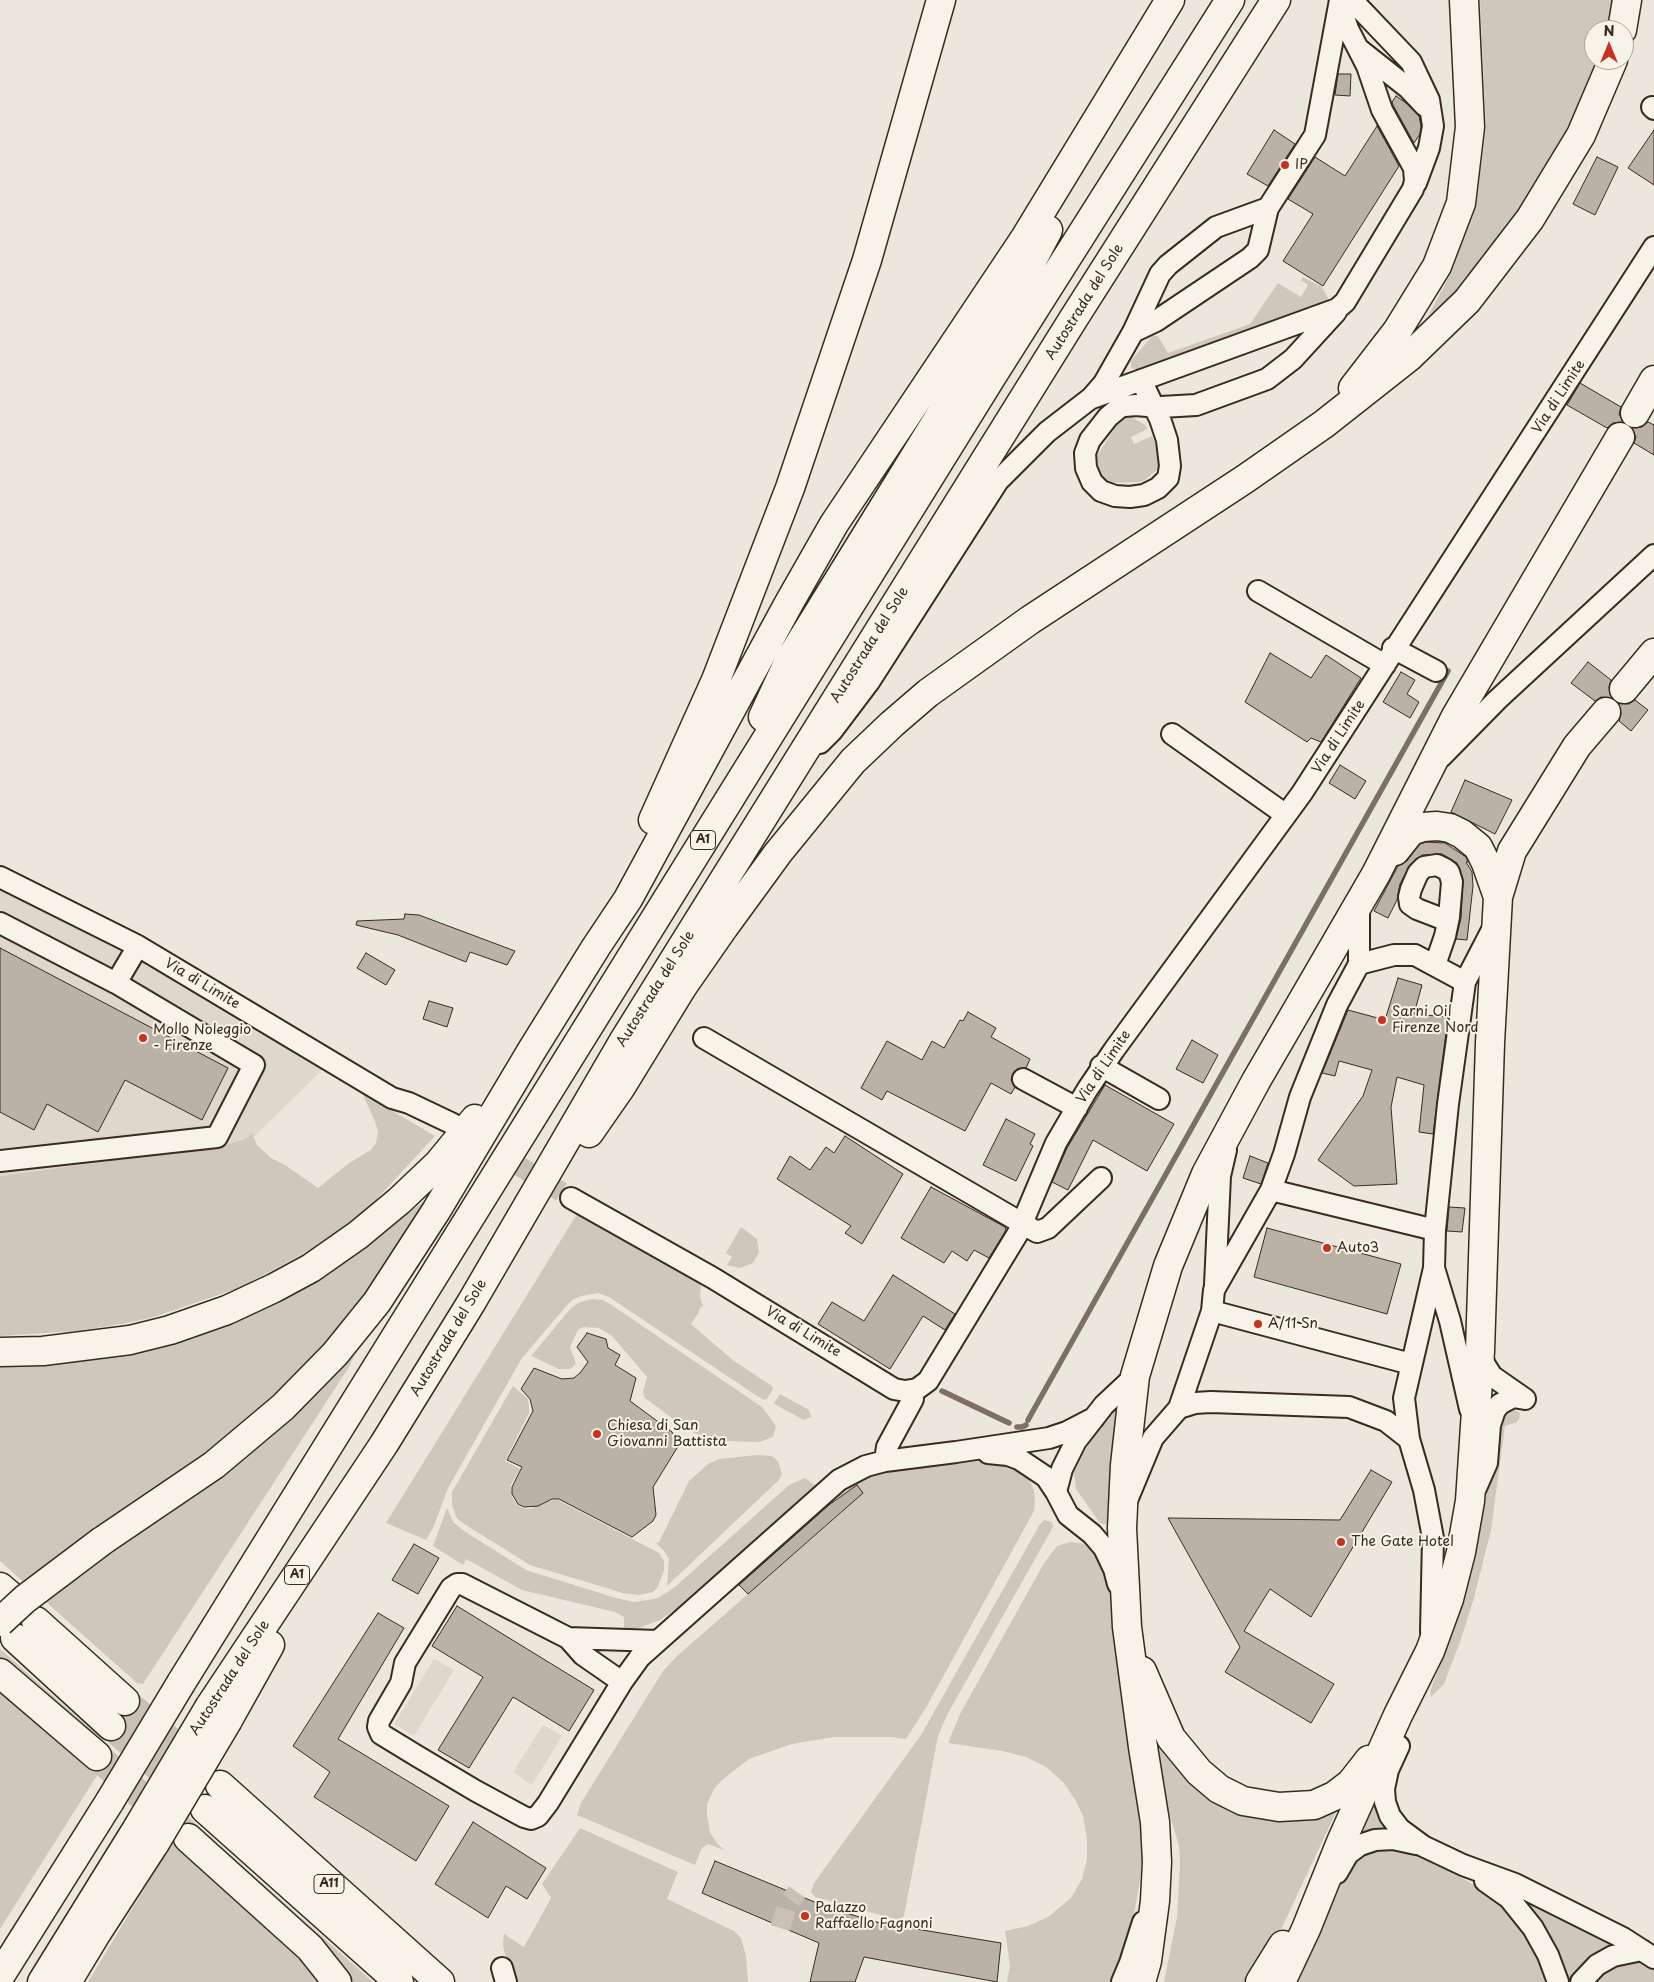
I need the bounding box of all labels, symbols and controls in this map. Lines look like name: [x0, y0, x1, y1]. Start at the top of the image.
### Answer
north arrow: [1584, 20, 1634, 70]
text: N: [1603, 20, 1615, 41]
place label: IP: [1295, 157, 1308, 173]
marker: IP: [1279, 159, 1291, 171]
street label: Autostrada del Sole: [1042, 241, 1128, 363]
street label: Via di Limite: [1529, 357, 1589, 437]
street label: Autostrada del Sole: [827, 584, 913, 706]
street label: Via di Limite: [1309, 697, 1369, 777]
road number: A1: [690, 830, 716, 850]
street label: Autostrada del Sole: [613, 928, 699, 1050]
street label: Via di Limite: [161, 955, 243, 1013]
place label: Sarni Oil Firenze Nord: [1392, 1004, 1479, 1036]
marker: Sarni Oil Firenze Nord: [1376, 1014, 1388, 1026]
place label: Mollo Noleggio - Firenze: [153, 1022, 251, 1054]
street label: Via di Limite: [1073, 1027, 1135, 1107]
marker: Mollo Noleggio - Firenze: [137, 1032, 149, 1044]
place label: Auto3: [1337, 1240, 1379, 1256]
marker: Auto3: [1321, 1242, 1333, 1254]
street label: Autostrada del Sole: [407, 1276, 491, 1400]
street label: Via di Limite: [762, 1303, 844, 1361]
place label: A/11 Sn: [1268, 1316, 1318, 1332]
marker: A/11 Sn: [1252, 1318, 1264, 1330]
place label: Chiesa di San Giovanni Battista: [607, 1418, 727, 1450]
marker: Chiesa di San Giovanni Battista: [591, 1428, 603, 1440]
place label: The Gate Hotel: [1351, 1534, 1454, 1550]
marker: The Gate Hotel: [1335, 1536, 1347, 1548]
road number: A1: [284, 1566, 310, 1584]
street label: Autostrada del Sole: [186, 1617, 274, 1739]
road number: A11: [314, 1875, 344, 1894]
place label: Palazzo Raffaello Fagnoni: [815, 1900, 933, 1932]
marker: Palazzo Raffaello Fagnoni: [799, 1910, 811, 1922]

